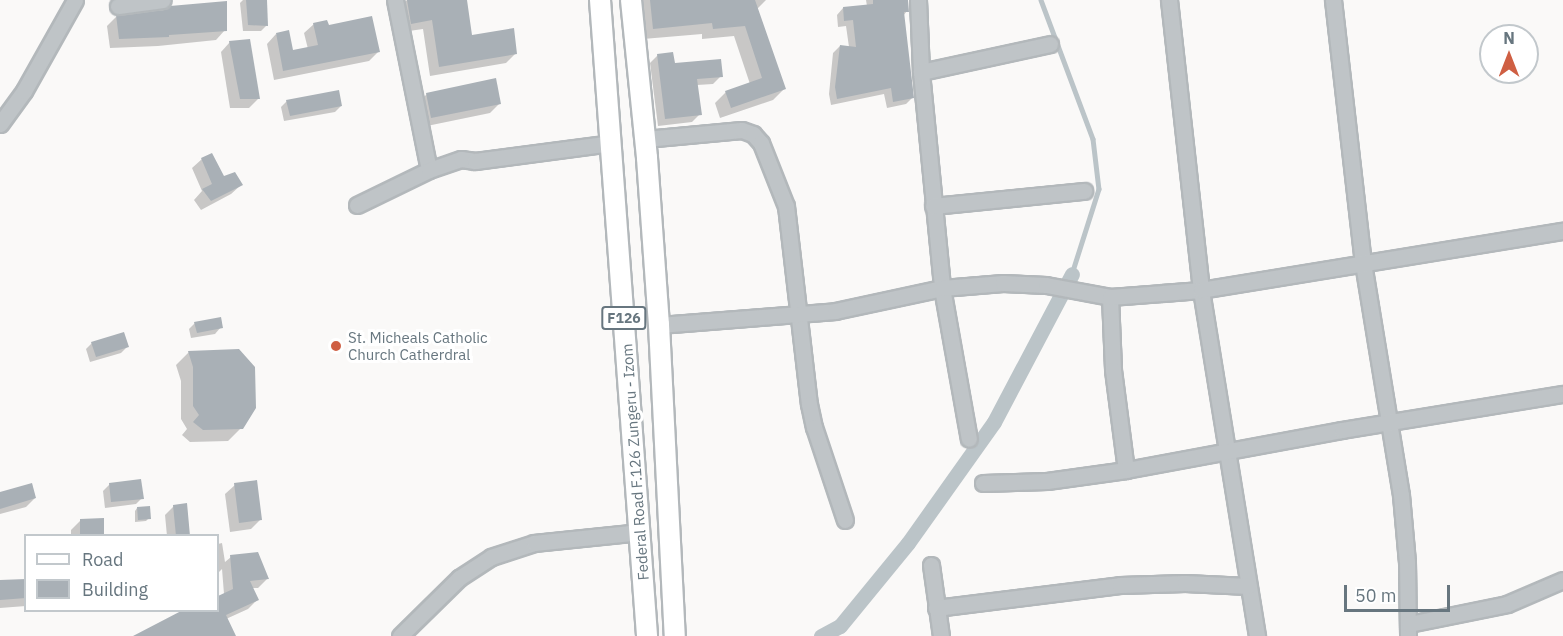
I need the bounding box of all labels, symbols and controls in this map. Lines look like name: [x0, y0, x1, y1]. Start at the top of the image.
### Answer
north arrow: [1479, 24, 1539, 84]
text: N: [1503, 28, 1515, 48]
road number: F126: [600, 307, 648, 329]
place label: St. Micheals Catholic Church Catherdral: [348, 328, 488, 363]
marker: St. Micheals Catholic Church Catherdral: [329, 339, 343, 353]
street label: Federal Road F.126 Zungeru - Izom: [618, 343, 652, 581]
legend: [24, 534, 219, 612]
text: Road: [82, 548, 123, 571]
scale bar: [1347, 573, 1454, 611]
text: Building: [82, 578, 148, 601]
text: 50 m: [1355, 584, 1397, 607]

